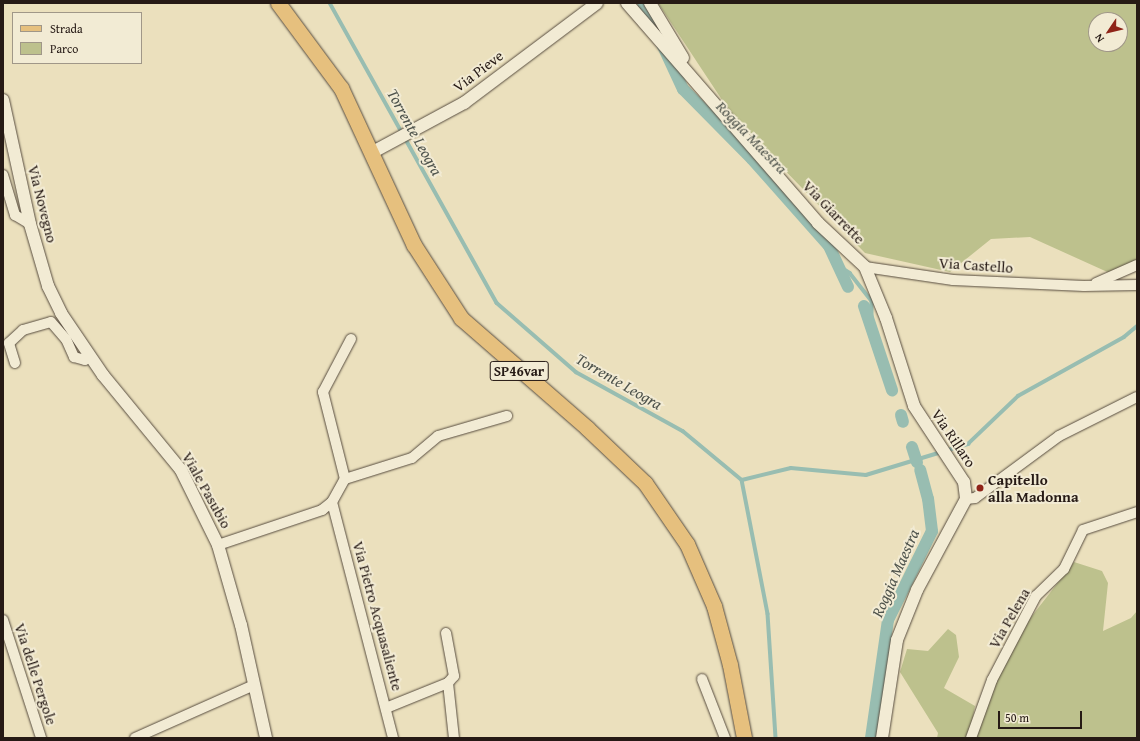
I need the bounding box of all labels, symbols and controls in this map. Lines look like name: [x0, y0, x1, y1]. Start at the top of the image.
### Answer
legend: [12, 12, 142, 64]
north arrow: [1088, 12, 1128, 52]
text: Strada: [50, 20, 83, 37]
text: N: [1090, 31, 1108, 46]
text: Parco: [50, 40, 78, 57]
street label: Via Pieve: [449, 46, 507, 96]
water label: Torrente Leogra: [383, 85, 447, 179]
water label: Roggia Maestra: [712, 96, 792, 178]
street label: Via Novegno: [25, 163, 61, 245]
street label: Via Giarrette: [799, 176, 869, 248]
street label: Via Castello: [938, 253, 1014, 277]
water label: Torrente Leogra: [572, 349, 666, 413]
road number: SP46var: [489, 359, 549, 383]
street label: Via Rillaro: [928, 405, 980, 471]
street label: Viale Pasubio: [179, 449, 235, 531]
place label: Capitello alla Madonna: [988, 470, 1079, 505]
marker: Capitello alla Madonna: [975, 483, 985, 493]
water label: Roggia Maestra: [867, 526, 923, 620]
street label: Via Pietro Acquasaliente: [349, 539, 407, 693]
street label: Via Pelena: [985, 585, 1033, 651]
street label: Via delle Pergole: [11, 621, 61, 727]
scale bar: [1000, 703, 1084, 729]
text: 50 m: [1005, 709, 1029, 726]

